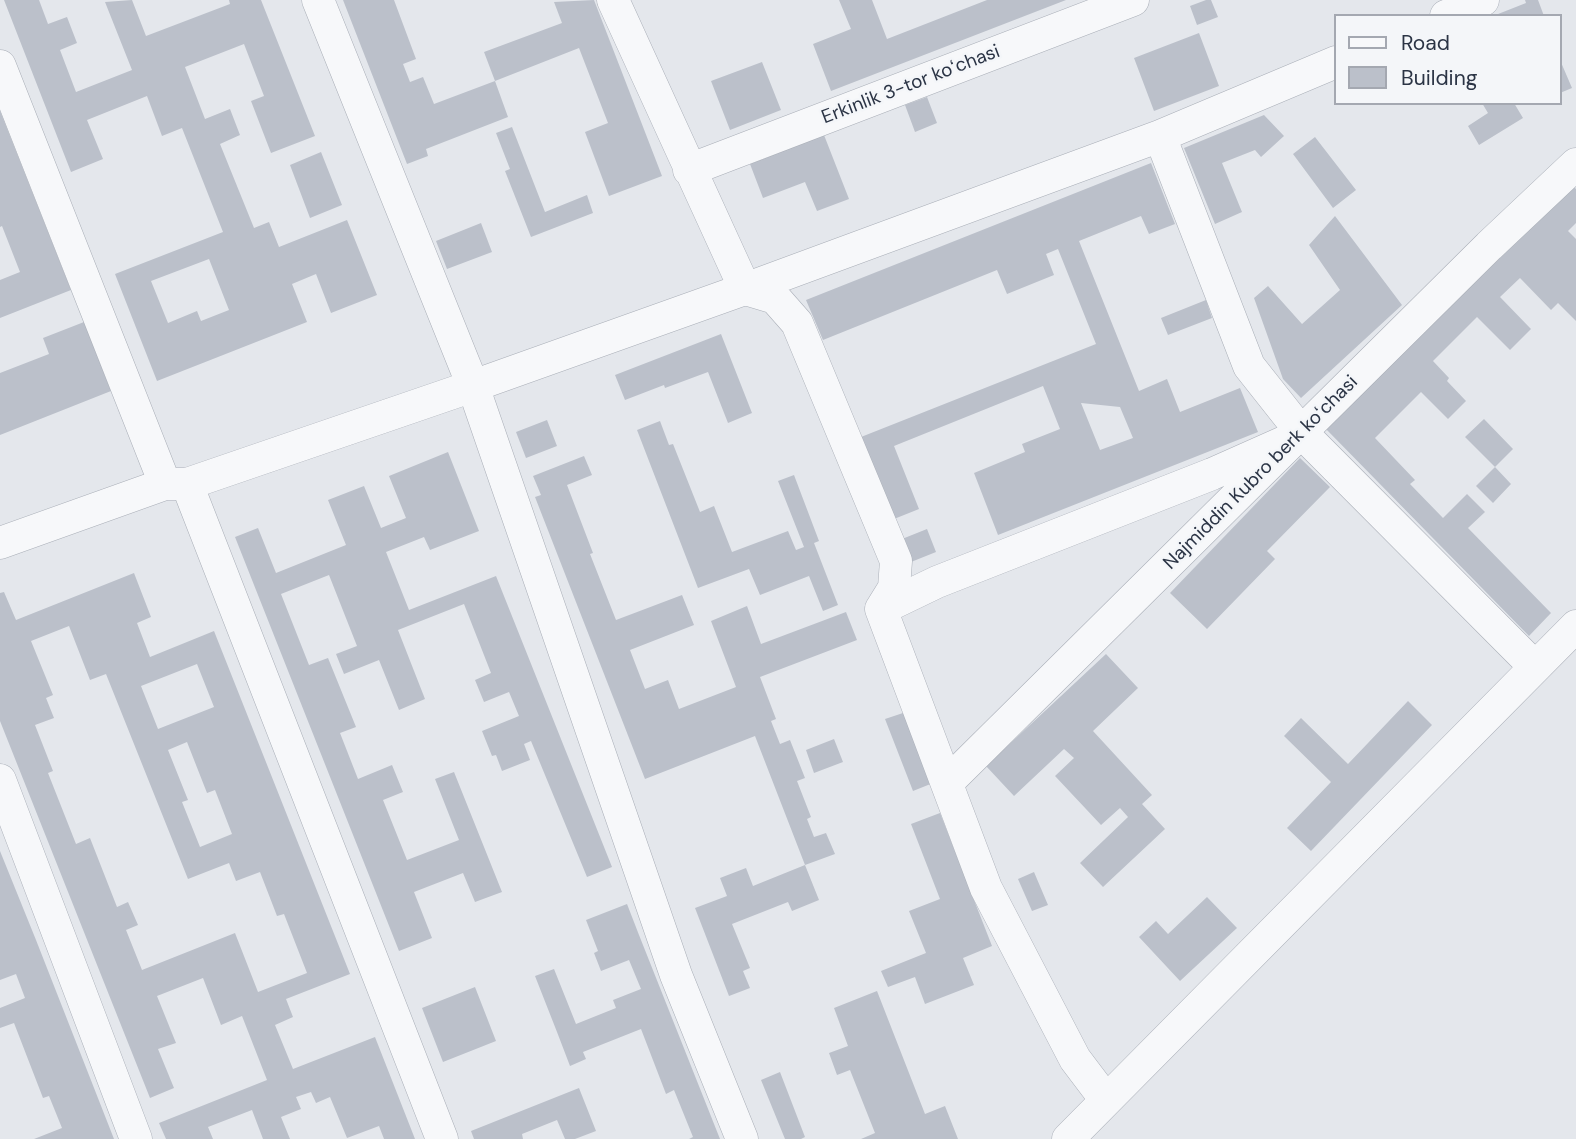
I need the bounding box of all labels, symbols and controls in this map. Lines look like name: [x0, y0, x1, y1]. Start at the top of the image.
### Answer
legend: [1334, 14, 1562, 105]
text: Road: [1401, 29, 1450, 57]
street label: Erkinlik 3-tor koʻchasi: [819, 41, 1003, 129]
text: Building: [1401, 64, 1477, 92]
street label: Najmiddin Kubro berk koʻchasi: [1159, 371, 1363, 575]

